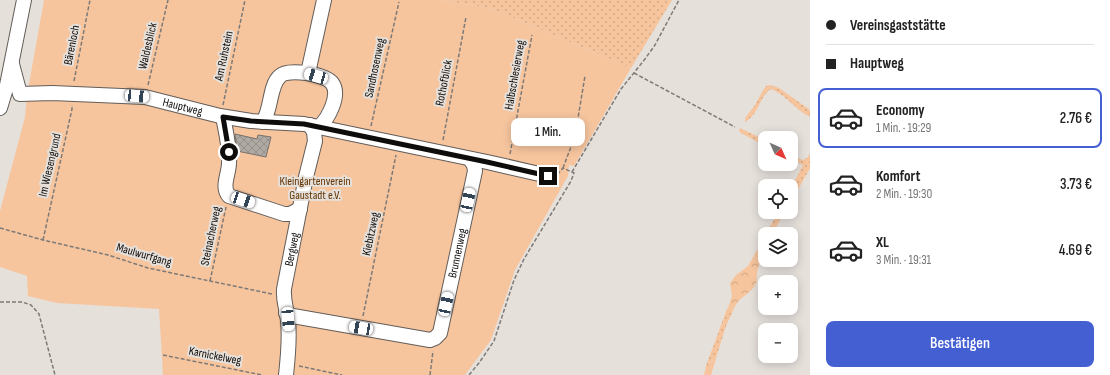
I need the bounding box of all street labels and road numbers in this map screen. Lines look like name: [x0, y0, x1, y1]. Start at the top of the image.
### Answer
street label: Waldesblick: [135, 21, 161, 71]
street label: Bärenloch: [61, 24, 83, 66]
street label: Am Ruhstein: [211, 30, 237, 83]
street label: Sandhosenweg: [361, 37, 389, 99]
street label: Halbschlesierweg: [501, 39, 529, 111]
street label: Rothofblick: [432, 58, 456, 107]
street label: Hauptweg: [161, 94, 204, 119]
street label: Im Wiesengrund: [35, 132, 65, 198]
street label: Steinacherweg: [197, 205, 225, 267]
street label: Kiebitzweg: [359, 211, 383, 257]
street label: Brunnenweg: [445, 227, 470, 279]
street label: Bergweg: [281, 231, 303, 268]
street label: Maulwurfgang: [115, 240, 174, 270]
street label: Karnickelweg: [187, 344, 243, 368]

